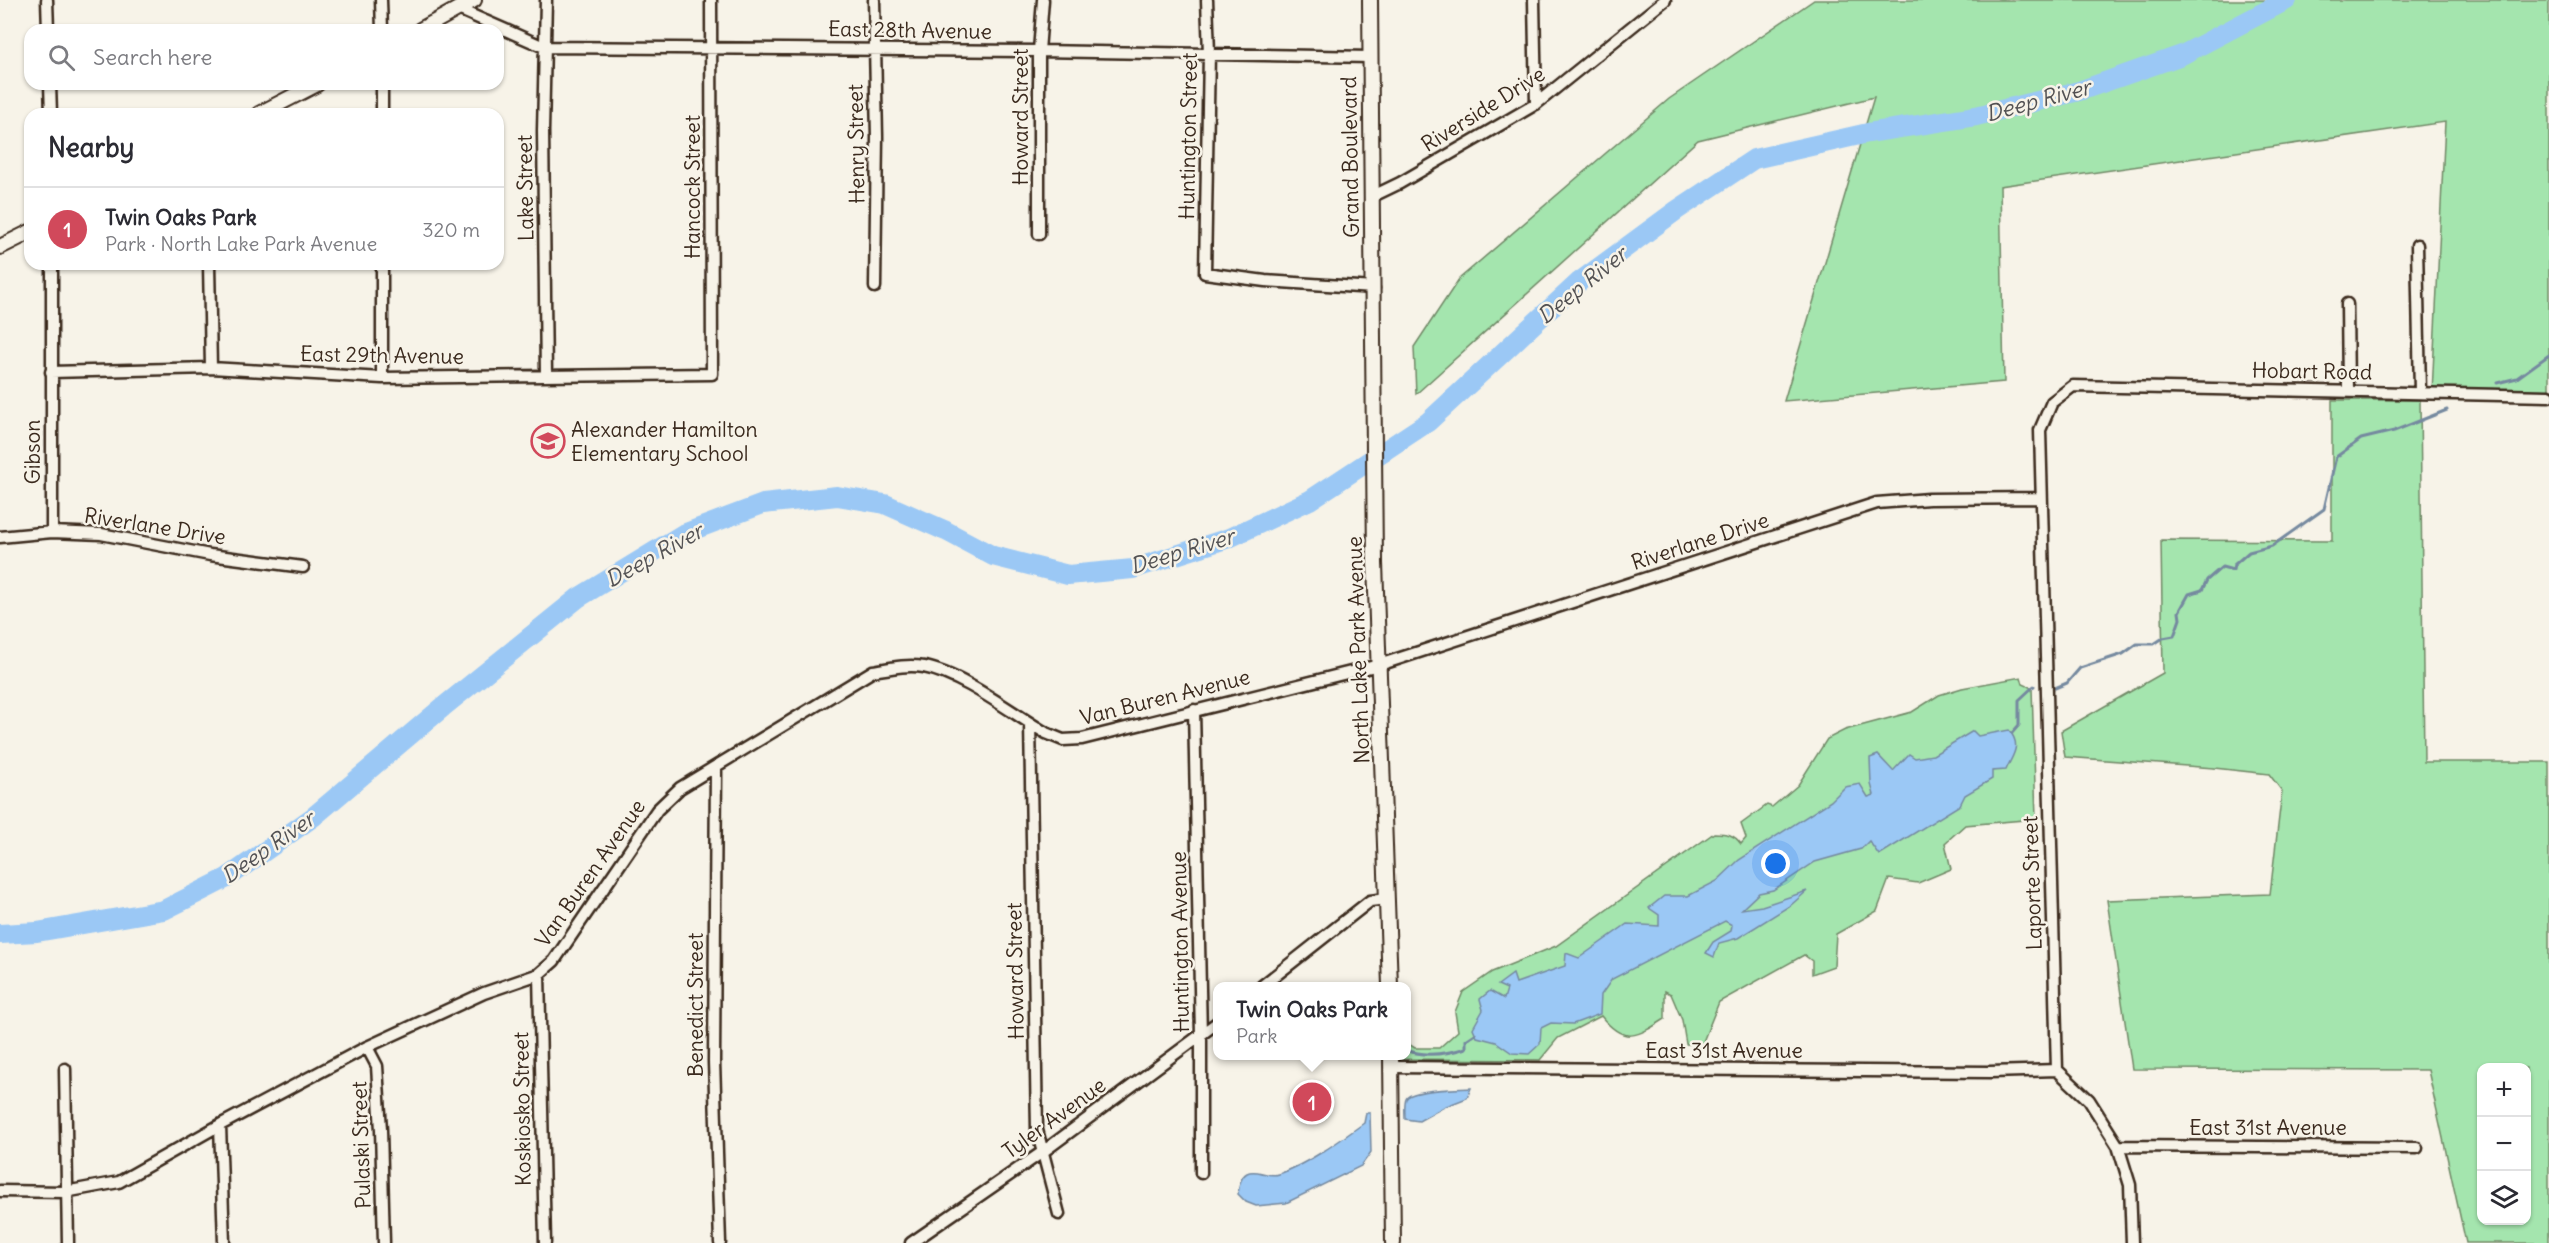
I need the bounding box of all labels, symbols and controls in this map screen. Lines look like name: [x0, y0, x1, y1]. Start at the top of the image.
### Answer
street label: East 28th Avenue: [828, 15, 992, 45]
search box: [24, 24, 504, 90]
icon: search: [45, 41, 78, 74]
text: Search here: [93, 43, 212, 71]
street label: Howard Street: [1007, 48, 1034, 186]
street label: Huntington Street: [1173, 52, 1203, 220]
street label: Riverside Drive: [1416, 60, 1550, 158]
water label: Deep River: [1982, 72, 2096, 127]
street label: Grand Boulevard: [1335, 76, 1365, 238]
street label: Henry Street: [841, 84, 871, 204]
street label: Hancock Street: [679, 115, 706, 259]
text: Nearby: [48, 131, 134, 164]
street label: Lake Street: [511, 135, 539, 241]
text: Twin Oaks Park: [105, 203, 257, 231]
text: 1: [64, 217, 71, 242]
text: 320 m: [422, 217, 480, 242]
text: Park · North Lake Park Avenue: [105, 231, 377, 256]
water label: Deep River: [1531, 238, 1635, 330]
street label: East 29th Avenue: [300, 340, 464, 370]
street label: Hobart Road: [2252, 356, 2372, 386]
place label: Alexander Hamilton Elementary School: [571, 416, 758, 467]
street label: Gibson: [19, 420, 46, 484]
school or university icon: Alexander Hamilton Elementary School: [530, 423, 566, 459]
street label: Riverlane Drive: [82, 501, 228, 551]
street label: Riverlane Drive: [1628, 506, 1772, 576]
water label: Deep River: [600, 515, 710, 593]
water label: Deep River: [1126, 521, 1240, 580]
street label: North Lake Park Avenue: [1341, 536, 1375, 764]
street label: Van Buren Avenue: [1077, 663, 1253, 731]
street label: Van Buren Avenue: [529, 794, 651, 952]
water label: Deep River: [216, 803, 323, 889]
street label: Laporte Street: [2016, 815, 2048, 951]
your location: [1761, 849, 1790, 878]
street label: Huntington Avenue: [1165, 851, 1195, 1033]
street label: Howard Street: [1000, 902, 1030, 1040]
street label: Benedict Street: [682, 933, 709, 1077]
popup: [1213, 982, 1411, 1060]
text: Twin Oaks Park: [1236, 995, 1388, 1023]
text: Park: [1236, 1023, 1277, 1048]
street label: Koskiosko Street: [507, 1032, 537, 1186]
street label: East 31st Avenue: [1645, 1037, 1803, 1064]
map controls: [2477, 1063, 2531, 1225]
button: +: [2477, 1063, 2531, 1117]
street label: Tyler Avenue: [997, 1071, 1111, 1165]
pin: 1: [1292, 1080, 1332, 1124]
street label: Pulaski Street: [345, 1081, 377, 1209]
street label: East 31st Avenue: [2189, 1114, 2347, 1141]
button: −: [2477, 1117, 2531, 1171]
button: layers: [2477, 1171, 2531, 1225]

